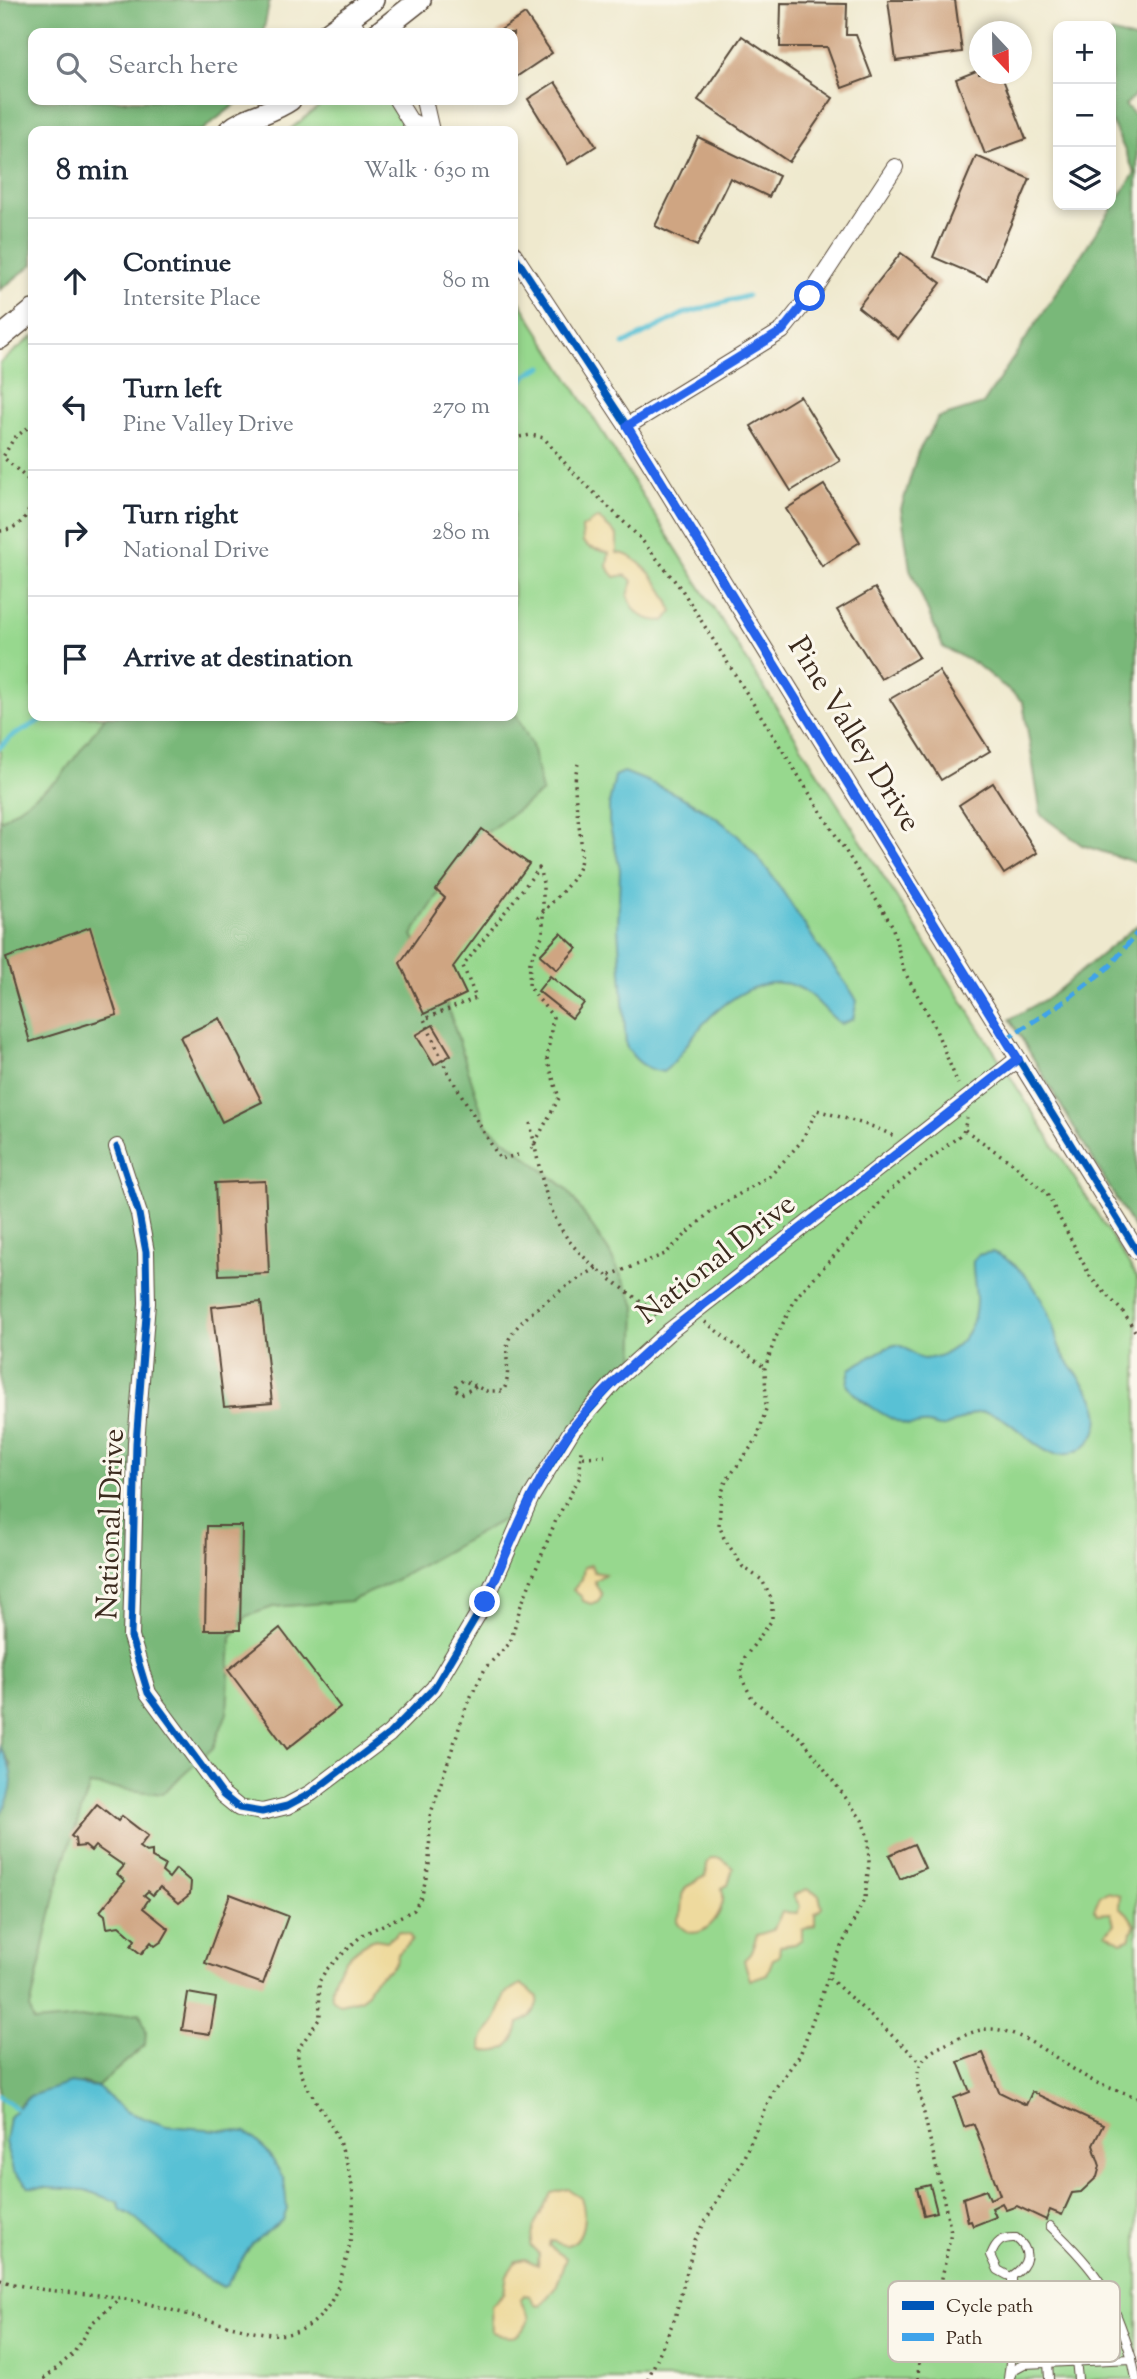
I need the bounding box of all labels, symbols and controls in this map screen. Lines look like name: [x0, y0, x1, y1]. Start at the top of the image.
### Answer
north arrow: [969, 21, 1032, 84]
map controls: [1053, 21, 1116, 210]
button: +: [1053, 21, 1116, 84]
search box: [28, 28, 518, 105]
icon: search: [52, 48, 90, 86]
text: Search here: [108, 48, 238, 85]
button: −: [1053, 84, 1116, 147]
button: layers: [1053, 147, 1116, 210]
text: 8 min: [56, 150, 128, 193]
text: Walk · 630 m: [364, 155, 490, 188]
text: Continue: [123, 246, 231, 283]
icon: ahead: [56, 262, 94, 300]
text: 80 m: [442, 265, 490, 298]
route start: [794, 280, 825, 311]
text: Intersite Place: [123, 283, 261, 316]
text: Turn left: [123, 372, 222, 409]
icon: left: [56, 388, 94, 426]
text: 270 m: [432, 391, 490, 424]
text: Pine Valley Drive: [123, 409, 294, 442]
text: Turn right: [123, 498, 238, 535]
icon: right: [56, 514, 94, 552]
text: 280 m: [432, 517, 490, 550]
text: National Drive: [123, 535, 269, 568]
street label: Pine Valley Drive: [776, 629, 930, 841]
icon: arrive: [56, 640, 94, 678]
text: Arrive at destination: [123, 641, 353, 678]
street label: National Drive: [629, 1184, 805, 1336]
street label: National Drive: [87, 1428, 137, 1620]
route end: [469, 1586, 500, 1617]
legend: [888, 2281, 1120, 2362]
text: Cycle path: [946, 2294, 1033, 2321]
text: Path: [946, 2326, 983, 2353]

